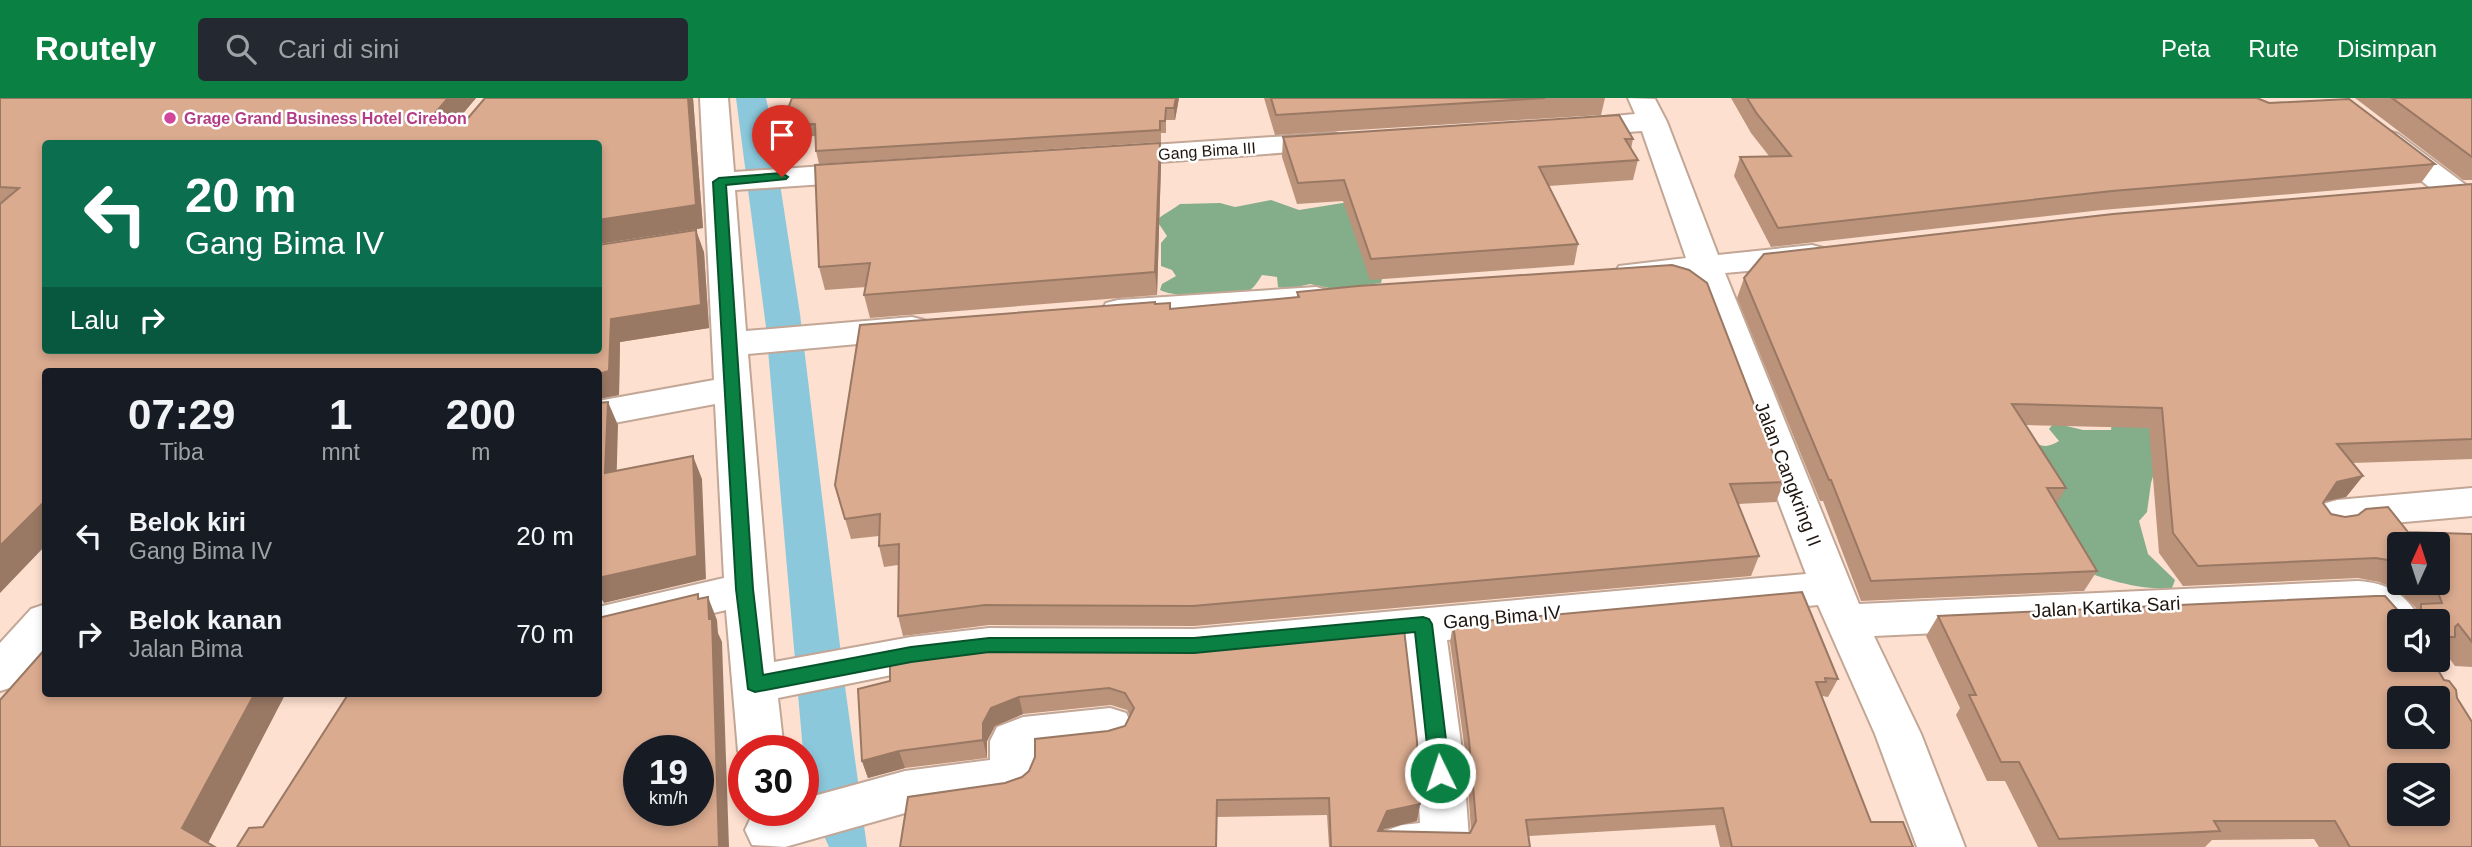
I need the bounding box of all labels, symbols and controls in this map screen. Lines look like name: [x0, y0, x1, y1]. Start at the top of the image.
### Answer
search box: [198, 18, 688, 81]
text: Routely: [35, 30, 156, 67]
icon: search: [222, 30, 260, 68]
text: Cari di sini: [278, 34, 399, 64]
text: Peta: [2161, 35, 2210, 62]
text: Rute: [2248, 35, 2299, 62]
text: Disimpan: [2337, 35, 2437, 62]
pin: [752, 105, 812, 177]
marker: Grage Grand Business Hotel Cirebon: [162, 110, 178, 126]
place label: Grage Grand Business Hotel Cirebon: [184, 110, 467, 127]
icon: arrive: [763, 116, 801, 154]
street label: Gang Bima III: [1158, 139, 1256, 163]
icon: left: [70, 168, 161, 259]
text: 20 m: [185, 168, 297, 222]
text: Gang Bima IV: [185, 225, 384, 261]
icon: right: [133, 301, 171, 339]
text: Lalu: [70, 305, 119, 335]
text: 07:29: [128, 391, 235, 438]
text: 1: [329, 391, 352, 438]
text: 200: [446, 391, 516, 438]
street label: Jalan Cangkring II: [1751, 399, 1825, 549]
text: Tiba: [160, 439, 204, 465]
text: mnt: [321, 439, 360, 465]
text: m: [471, 439, 490, 465]
text: Belok kiri: [129, 507, 246, 537]
icon: left: [70, 517, 108, 555]
text: 20 m: [516, 521, 574, 551]
north arrow: [2387, 532, 2450, 595]
map controls: [2387, 532, 2450, 826]
text: Gang Bima IV: [129, 538, 272, 564]
street label: Jalan Kartika Sari: [2031, 593, 2181, 621]
street label: Gang Bima IV: [1442, 601, 1562, 633]
text: Belok kanan: [129, 605, 282, 635]
button: sound: [2387, 609, 2450, 672]
icon: right: [70, 615, 108, 653]
text: 70 m: [516, 619, 574, 649]
text: Jalan Bima: [129, 636, 243, 662]
button: search: [2387, 686, 2450, 749]
speed limit sign: 30: [728, 735, 819, 826]
position arrow: [1403, 736, 1477, 810]
text: 19: [649, 752, 688, 791]
button: layers: [2387, 763, 2450, 826]
text: km/h: [649, 788, 688, 808]

